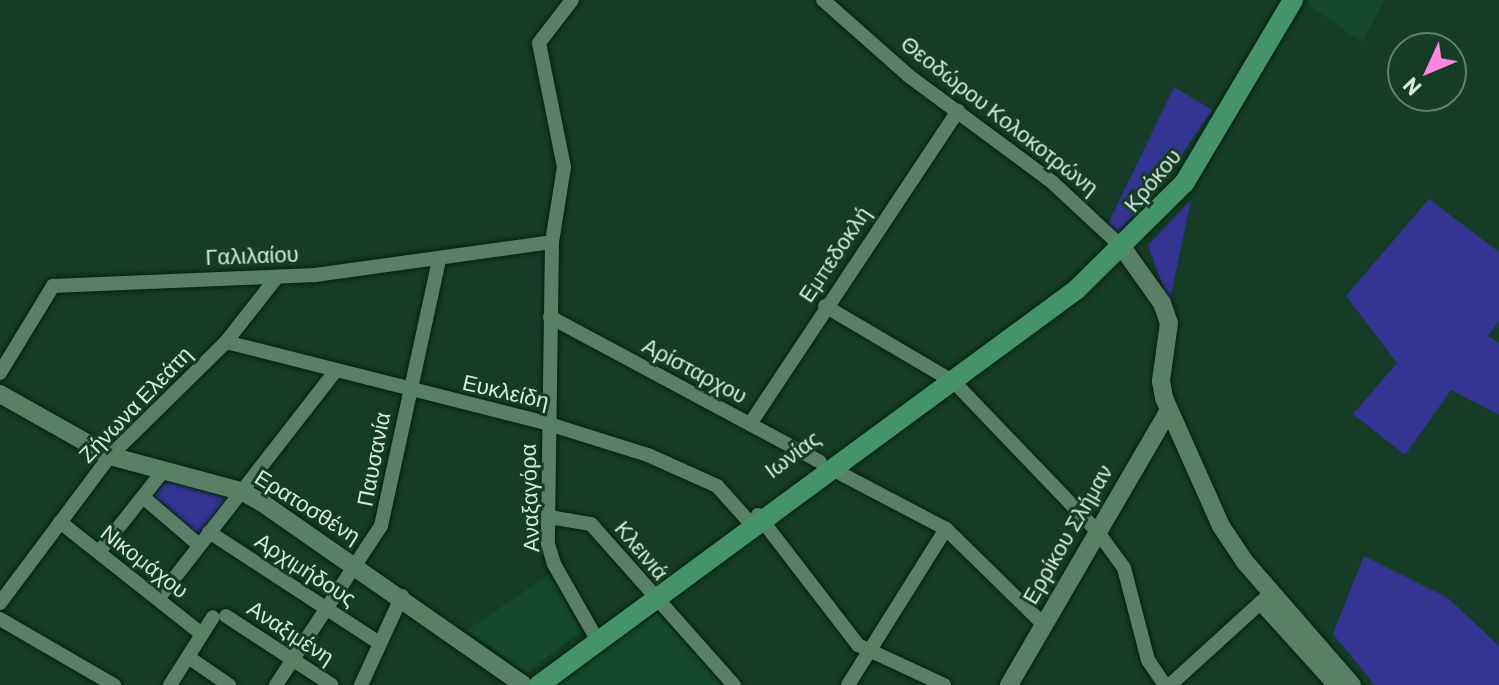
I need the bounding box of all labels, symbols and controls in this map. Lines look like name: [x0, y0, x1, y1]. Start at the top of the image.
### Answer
street label: Θεοδώρου Κολοκοτρώνη: [896, 30, 1104, 200]
north arrow: [1387, 32, 1467, 112]
text: N: [1397, 73, 1426, 102]
street label: Κρόκου: [1118, 143, 1186, 217]
street label: Εμπεδοκλή: [792, 201, 876, 307]
street label: Γαλιλαίου: [205, 240, 299, 270]
street label: Αρίσταρχου: [638, 331, 752, 409]
street label: Ζήνωνα Ελεάτη: [73, 340, 197, 468]
street label: Ευκλείδη: [460, 368, 552, 414]
street label: Παυσανία: [351, 410, 395, 508]
street label: Ιωνίας: [759, 425, 825, 483]
street label: Αναξαγόρα: [514, 443, 544, 553]
street label: Ερρίκου Σλήμαν: [1016, 460, 1118, 608]
street label: Ερατοσθένη: [250, 463, 366, 549]
street label: Κλεινιά: [610, 515, 674, 585]
street label: Νικομάχου: [96, 519, 194, 603]
street label: Αρχιμήδους: [251, 527, 361, 611]
street label: Αναξιμένη: [243, 594, 339, 670]

